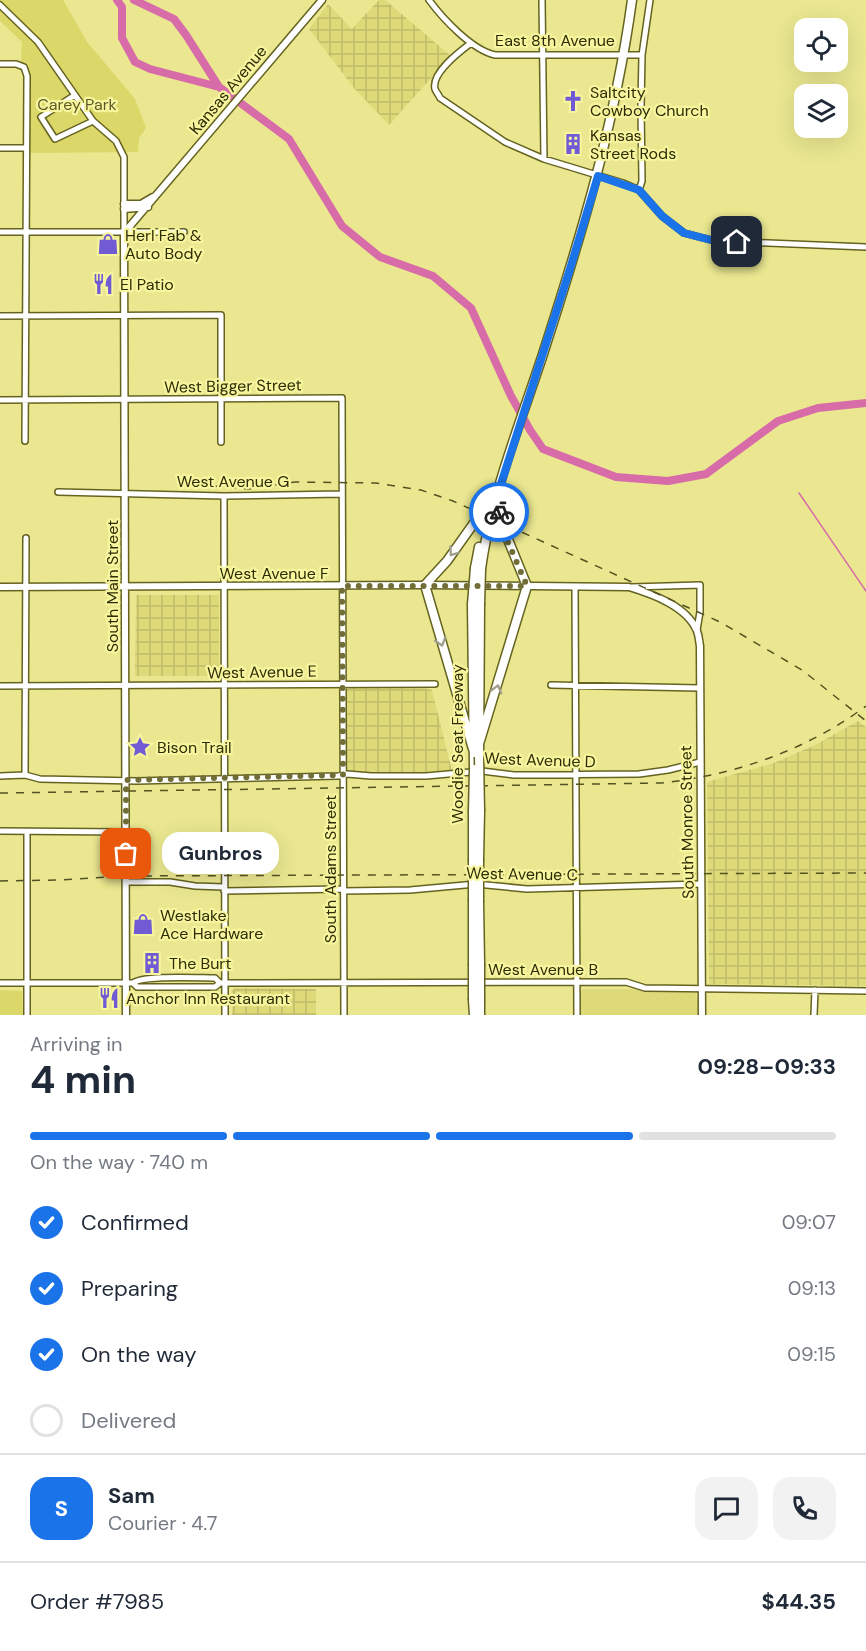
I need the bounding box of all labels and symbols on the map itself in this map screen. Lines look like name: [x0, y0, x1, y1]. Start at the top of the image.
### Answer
street label: East 8th Avenue: [495, 30, 615, 51]
street label: Kansas Avenue: [185, 41, 271, 139]
place label: Saltcity Cowboy Church: [590, 82, 709, 121]
church icon: Saltcity Cowboy Church: [561, 89, 585, 113]
park label: Carey Park: [37, 94, 117, 115]
place label: Kansas Street Rods: [590, 125, 676, 164]
building icon: Kansas Street Rods: [561, 132, 585, 156]
pin: [711, 216, 762, 267]
place label: Herl Fab & Auto Body: [125, 225, 203, 264]
shop icon: Herl Fab & Auto Body: [96, 232, 120, 256]
restaurant icon: El Patio: [91, 272, 115, 296]
place label: El Patio: [120, 274, 174, 295]
street label: West Bigger Street: [164, 374, 302, 398]
street label: West Avenue G: [177, 471, 289, 492]
courier: [469, 482, 529, 542]
street label: South Main Street: [102, 520, 123, 652]
one-way arrow: [449, 545, 460, 556]
street label: West Avenue F: [219, 563, 329, 584]
one-way arrow: [434, 636, 446, 646]
street label: West Avenue E: [207, 661, 317, 683]
street label: Woodie Seat Freeway: [447, 664, 468, 824]
one-way arrow: [490, 684, 502, 695]
place icon: Bison Trail: [128, 735, 152, 759]
place label: Bison Trail: [157, 737, 232, 758]
street label: South Monroe Street: [675, 745, 699, 899]
street label: West Avenue D: [484, 748, 596, 772]
street label: South Adams Street: [320, 795, 341, 943]
pin: [100, 828, 151, 879]
callout: Gunbros: [162, 833, 279, 875]
street label: West Avenue C: [466, 863, 578, 885]
place label: Westlake Ace Hardware: [160, 905, 263, 944]
shop icon: Westlake Ace Hardware: [131, 912, 155, 936]
building icon: The Burt: [140, 951, 164, 975]
place label: The Burt: [169, 953, 232, 974]
street label: West Avenue B: [488, 959, 598, 980]
restaurant icon: Anchor Inn Restaurant: [97, 986, 121, 1010]
place label: Anchor Inn Restaurant: [126, 988, 290, 1009]

